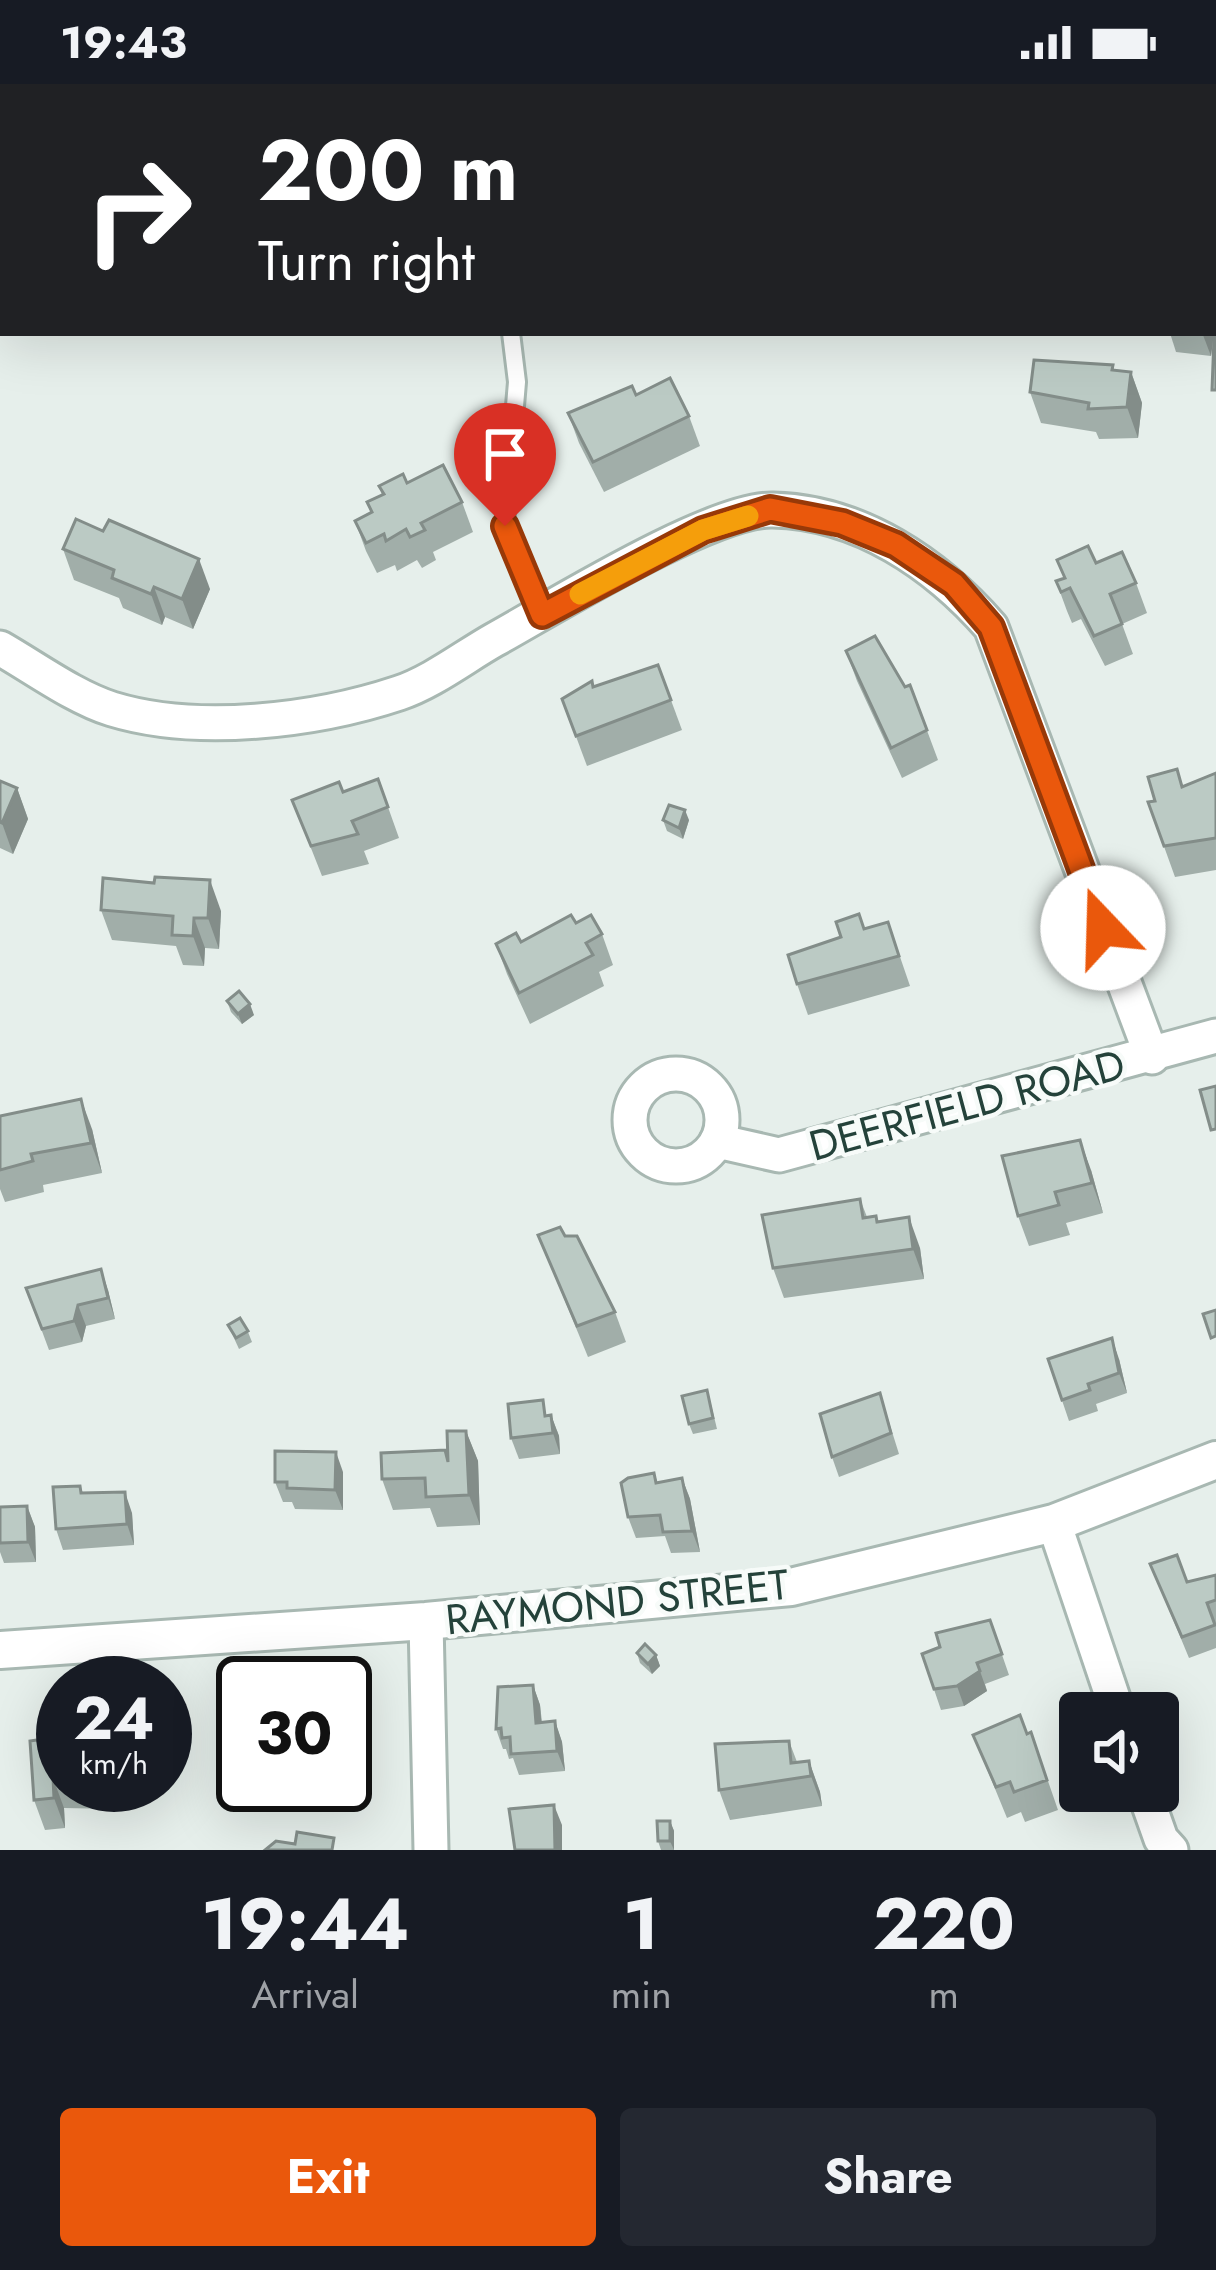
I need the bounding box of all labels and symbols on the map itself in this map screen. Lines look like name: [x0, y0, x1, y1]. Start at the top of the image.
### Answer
pin: [454, 403, 556, 526]
position arrow: [1040, 865, 1166, 991]
street label: DEERFIELD ROAD: [802, 1034, 1132, 1176]
street label: RAYMOND STREET: [442, 1554, 792, 1650]
speed limit sign: 30: [216, 1656, 372, 1812]

